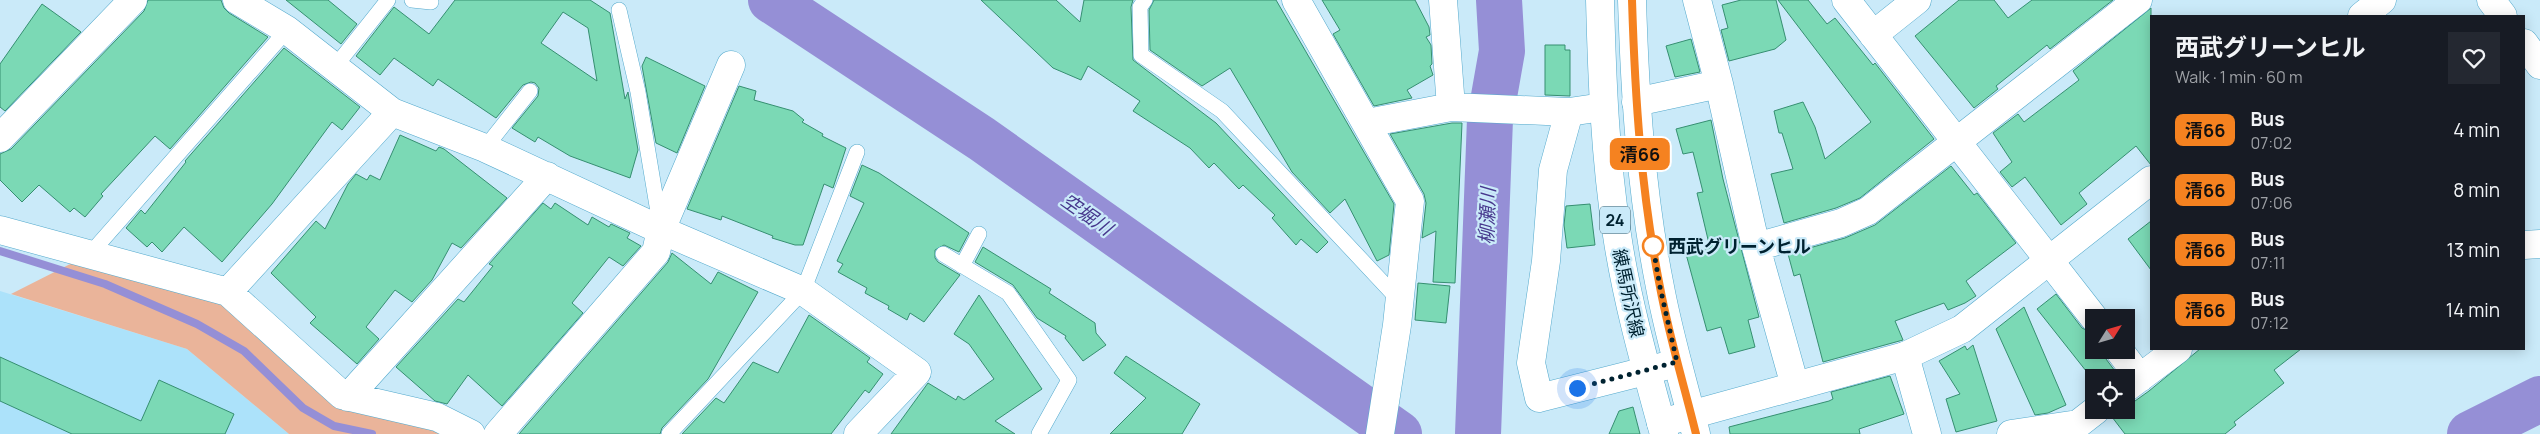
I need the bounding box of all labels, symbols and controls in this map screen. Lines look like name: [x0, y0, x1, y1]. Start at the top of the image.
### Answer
text: 西武グリーンヒル: [2175, 30, 2366, 63]
button: heart: [2448, 32, 2500, 84]
text: Walk · 1 min · 60 m: [2175, 66, 2303, 88]
text: Bus: [2250, 106, 2285, 132]
text: 4 min: [2453, 117, 2500, 143]
text: 清66: [2185, 118, 2225, 142]
text: 07:02: [2250, 132, 2292, 154]
line badge: 清66: [1611, 138, 1669, 170]
text: 清66: [1620, 142, 1660, 166]
text: Bus: [2250, 166, 2285, 192]
text: 8 min: [2453, 177, 2500, 203]
text: 清66: [2185, 178, 2225, 202]
water label: 柳瀬川: [1473, 185, 1501, 245]
water label: 空堀川: [1056, 187, 1119, 242]
text: 07:06: [2250, 192, 2293, 214]
road number: 24: [1600, 206, 1630, 234]
text: Bus: [2250, 226, 2285, 252]
place label: 西武グリーンヒル: [1668, 234, 1811, 258]
marker: 西武グリーンヒル: [1642, 235, 1664, 257]
text: 13 min: [2446, 237, 2500, 263]
text: 清66: [2185, 238, 2225, 262]
street label: 練馬所沢線: [1608, 246, 1650, 340]
text: 07:11: [2250, 252, 2285, 274]
text: Bus: [2250, 286, 2285, 312]
text: 14 min: [2446, 297, 2500, 323]
text: 清66: [2185, 298, 2225, 322]
north arrow: [2085, 309, 2135, 359]
map controls: [2085, 309, 2135, 419]
text: 07:12: [2250, 312, 2288, 334]
button: locate: [2085, 369, 2135, 419]
your location: [1565, 376, 1590, 401]

